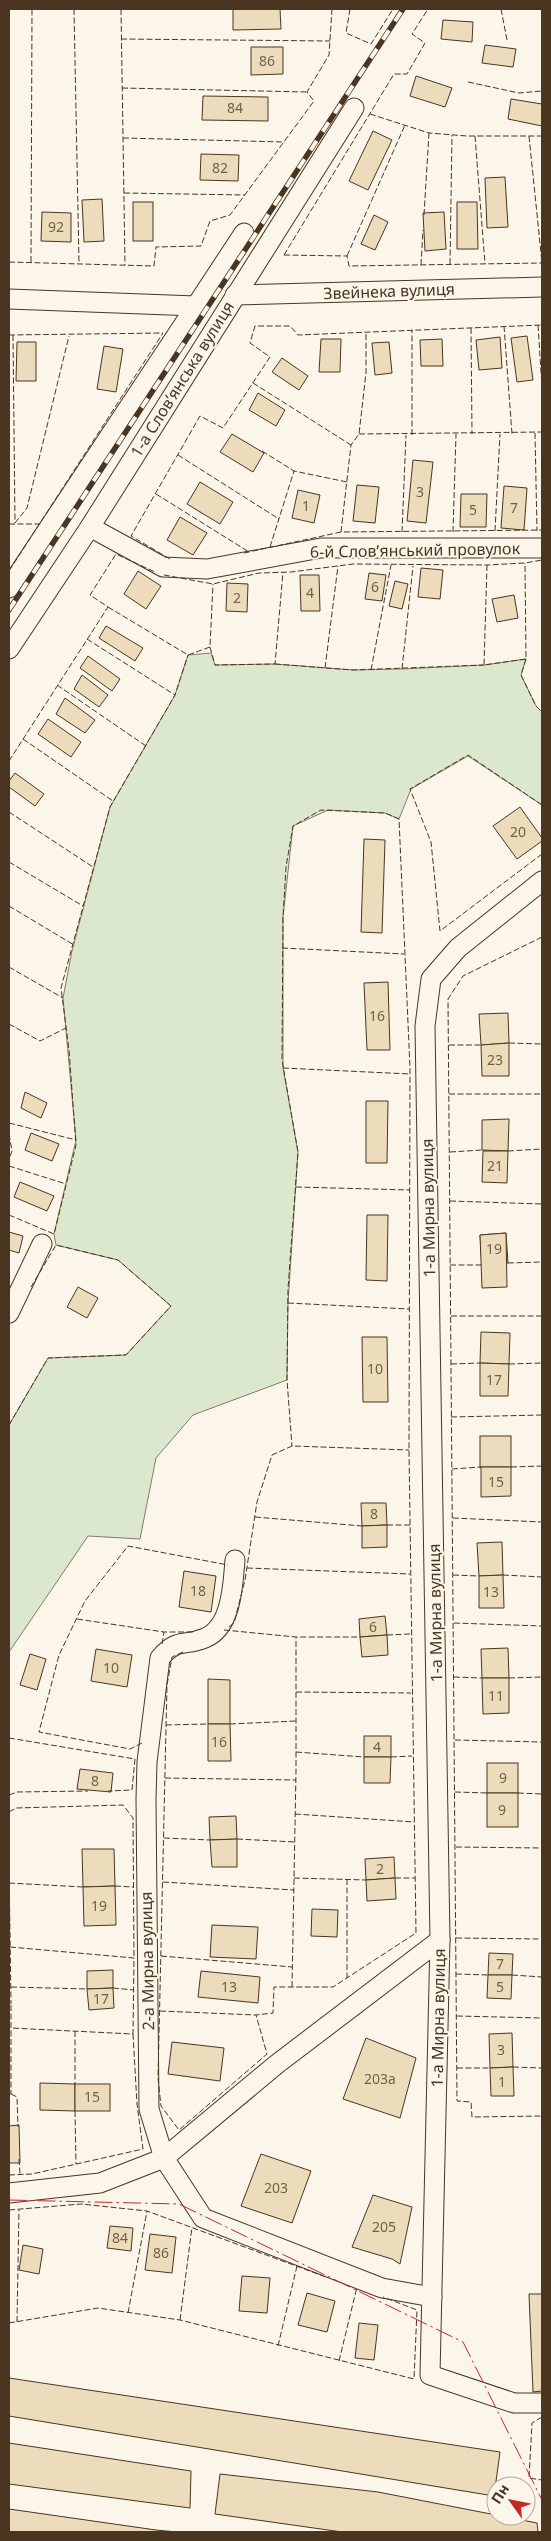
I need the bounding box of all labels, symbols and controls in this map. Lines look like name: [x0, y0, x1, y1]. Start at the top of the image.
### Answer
house number: 86: [259, 51, 275, 70]
house number: 84: [227, 98, 243, 117]
house number: 82: [212, 158, 228, 177]
house number: 92: [48, 217, 64, 236]
street label: Звейнека вулиця: [323, 278, 455, 304]
street label: 1-а Слов’янська вулиця: [125, 297, 239, 461]
house number: 3: [416, 482, 424, 501]
house number: 1: [302, 496, 310, 515]
house number: 7: [510, 498, 518, 517]
house number: 5: [469, 500, 477, 519]
street label: 6-й Слов’янський провулок: [310, 537, 521, 563]
house number: 6: [371, 577, 379, 596]
house number: 4: [306, 583, 314, 602]
house number: 2: [233, 588, 241, 607]
house number: 20: [510, 822, 526, 841]
house number: 16: [369, 1006, 385, 1025]
house number: 23: [487, 1050, 503, 1069]
street label: 1-а Мирна вулиця: [416, 1138, 440, 1278]
house number: 21: [487, 1156, 503, 1175]
house number: 19: [486, 1239, 502, 1258]
house number: 10: [367, 1359, 383, 1378]
house number: 17: [486, 1370, 502, 1389]
house number: 15: [488, 1472, 504, 1491]
house number: 8: [370, 1504, 378, 1523]
street label: 1-а Мирна вулиця: [423, 1543, 447, 1683]
house number: 18: [190, 1581, 206, 1600]
house number: 13: [483, 1582, 499, 1601]
house number: 6: [369, 1617, 377, 1636]
house number: 10: [103, 1658, 119, 1677]
house number: 11: [488, 1686, 504, 1705]
house number: 16: [211, 1732, 227, 1751]
house number: 4: [373, 1737, 381, 1756]
house number: 9: [499, 1768, 507, 1787]
house number: 8: [91, 1771, 99, 1790]
house number: 9: [498, 1800, 506, 1819]
house number: 2: [376, 1859, 384, 1878]
street label: 2-а Мирна вулиця: [135, 1891, 159, 2031]
house number: 19: [91, 1896, 107, 1915]
street label: 1-а Мирна вулиця: [426, 1948, 450, 2088]
house number: 7: [496, 1954, 504, 1973]
house number: 13: [221, 1977, 237, 1996]
house number: 5: [496, 1977, 504, 1996]
house number: 17: [93, 1989, 109, 2008]
house number: 3: [497, 2040, 505, 2059]
house number: 203а: [364, 2069, 396, 2088]
house number: 1: [498, 2072, 506, 2091]
house number: 15: [84, 2087, 100, 2106]
house number: 203: [264, 2178, 288, 2197]
house number: 205: [372, 2217, 396, 2236]
house number: 84: [112, 2228, 128, 2247]
house number: 86: [153, 2243, 169, 2262]
north arrow: [486, 2476, 536, 2526]
text: Пн: [486, 2480, 513, 2507]

